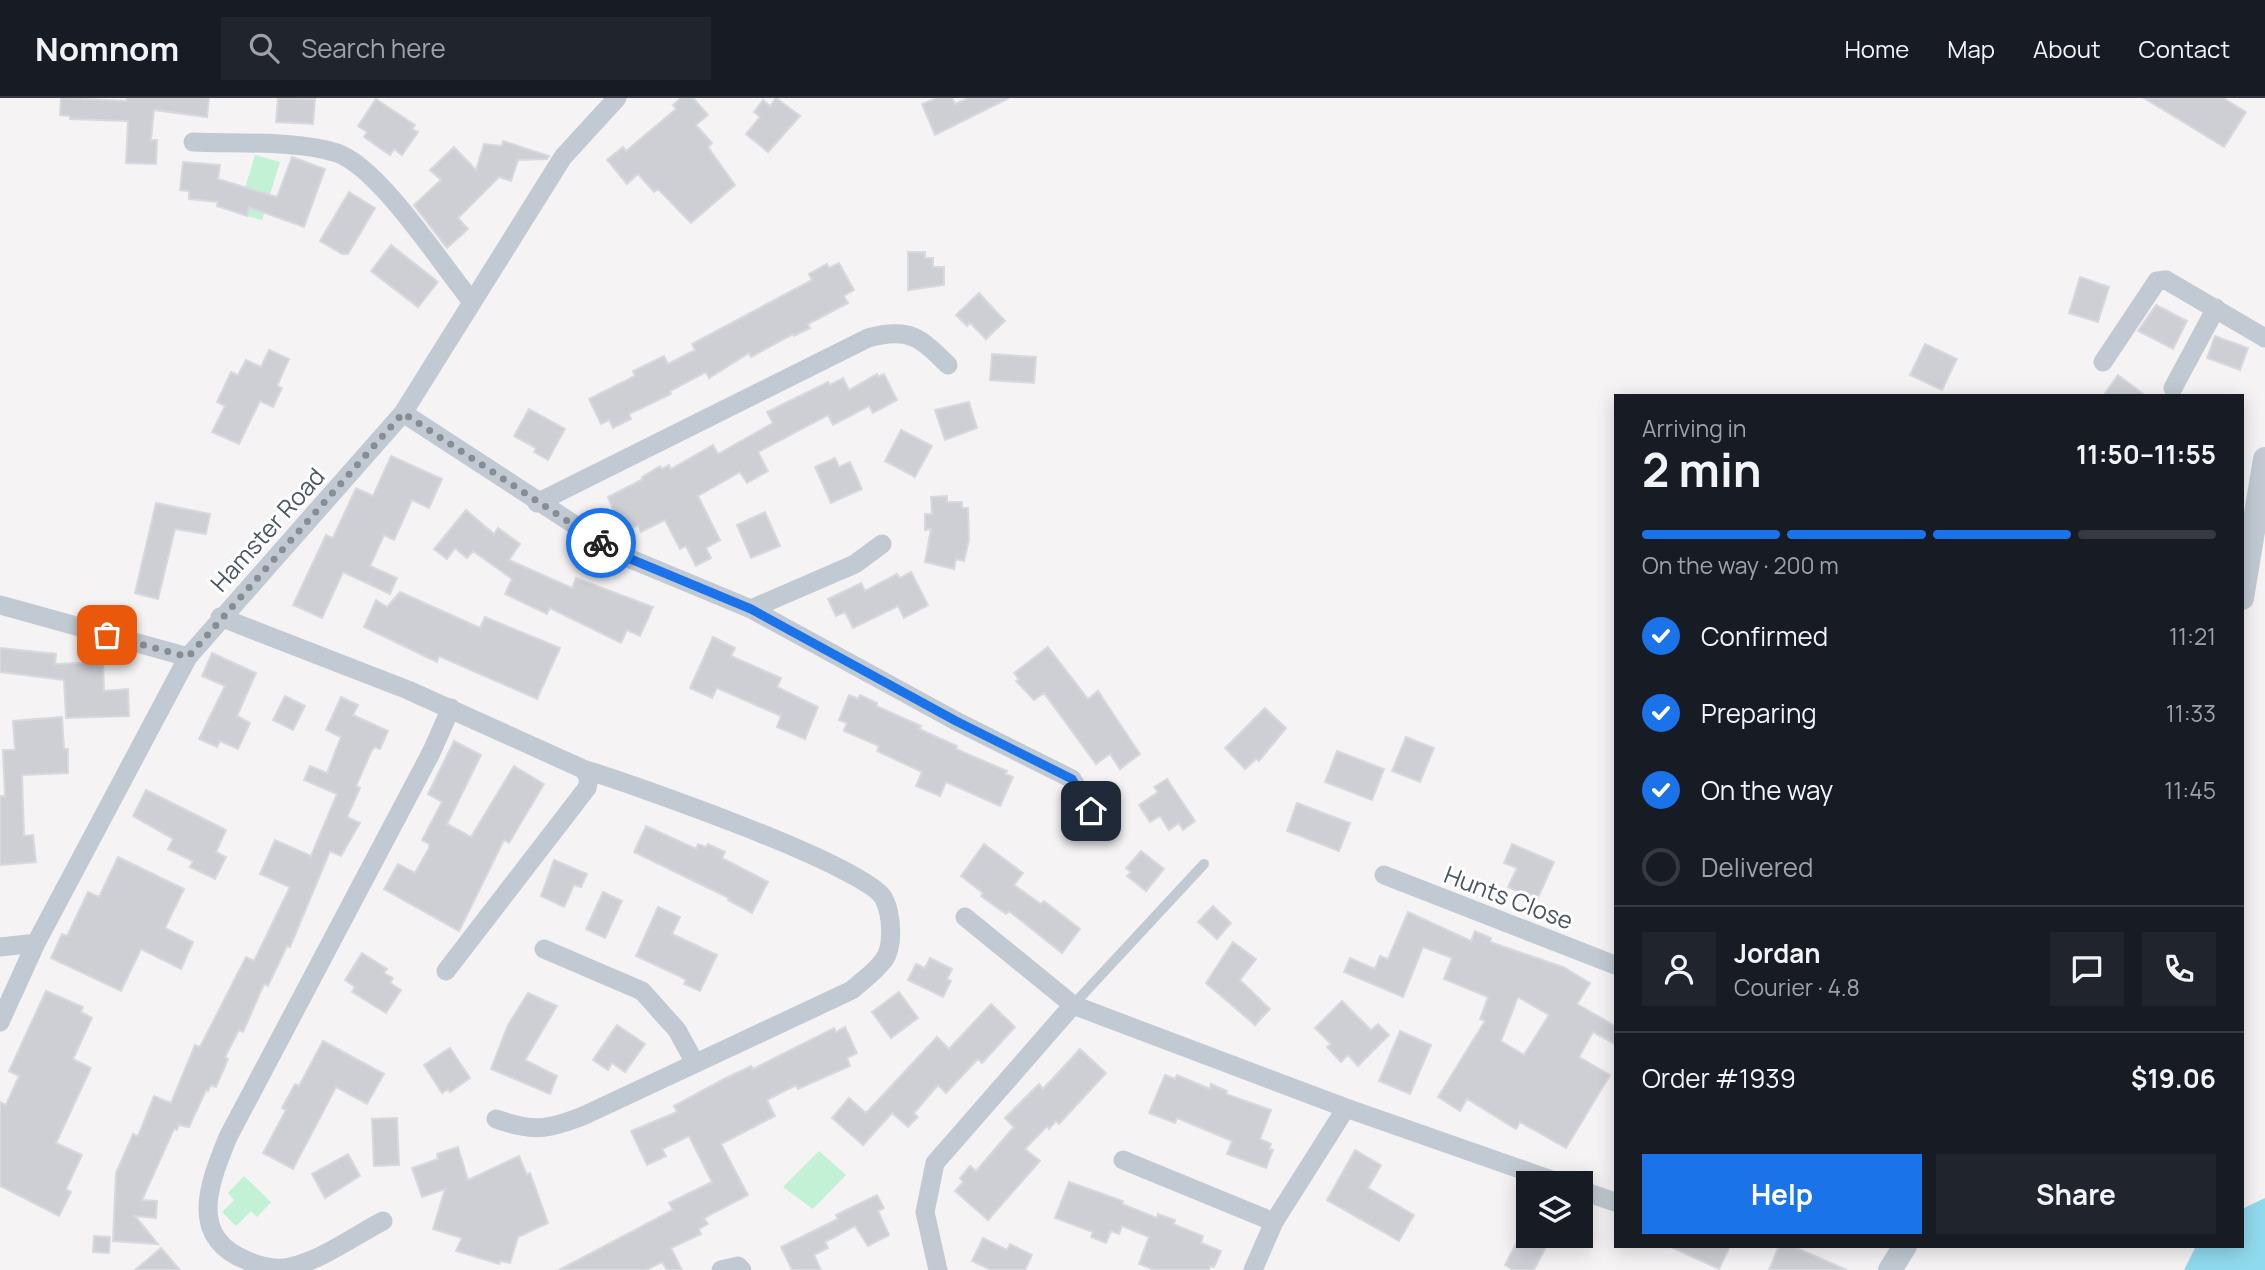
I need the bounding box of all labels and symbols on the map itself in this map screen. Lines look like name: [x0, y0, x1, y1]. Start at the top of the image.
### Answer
street label: Hamster Road: [202, 460, 332, 598]
courier: [566, 508, 636, 578]
pin: [77, 605, 137, 665]
pin: [1061, 781, 1121, 841]
street label: Hunts Close: [1440, 857, 1578, 937]

